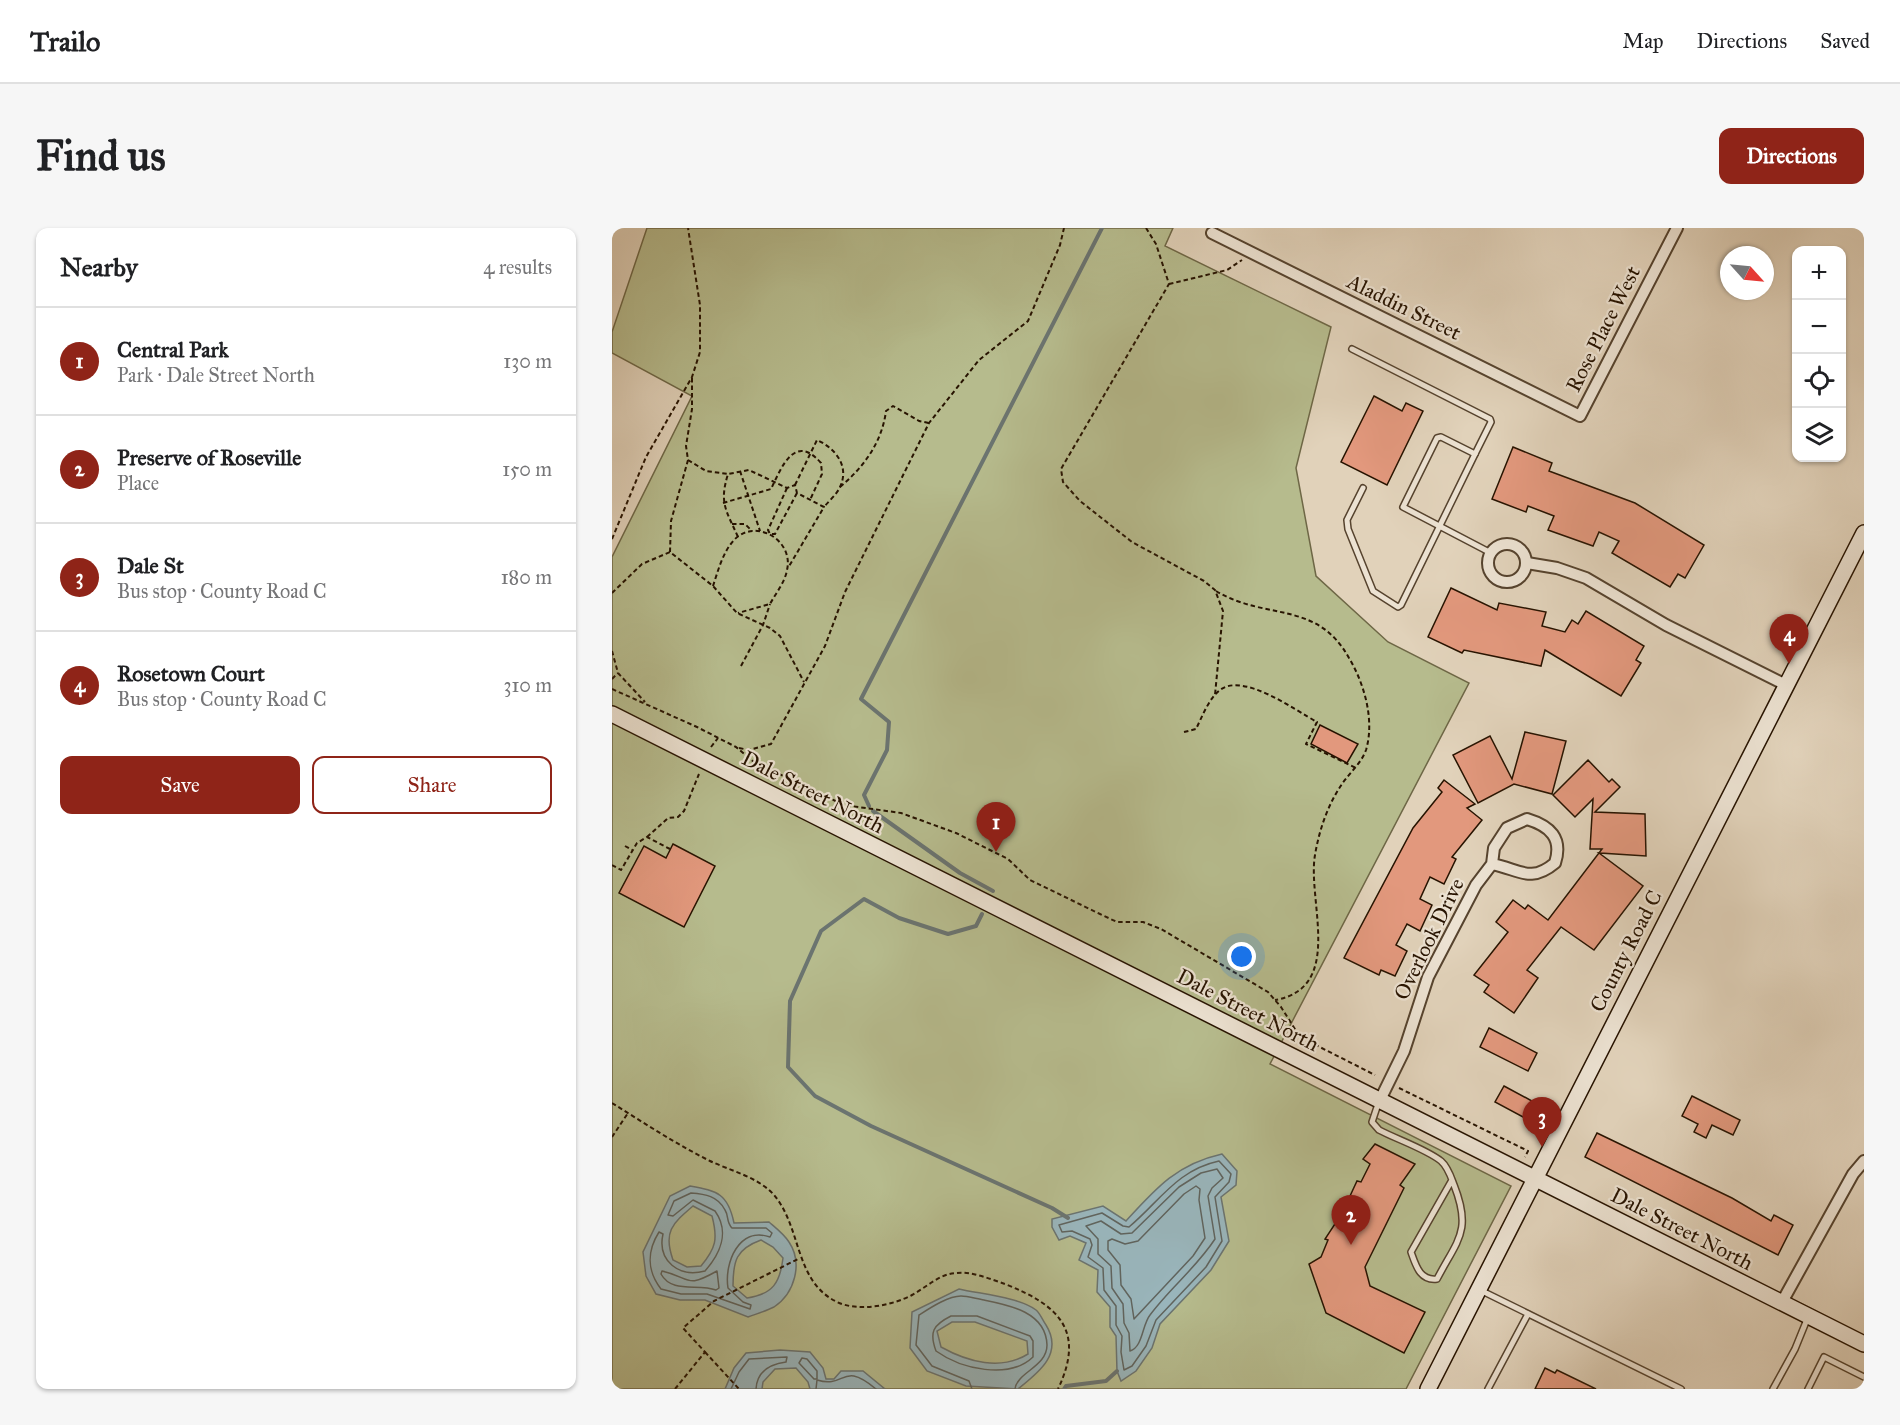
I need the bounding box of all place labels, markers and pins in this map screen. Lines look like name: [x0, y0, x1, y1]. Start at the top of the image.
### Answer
pin: 4: [1770, 614, 1808, 664]
pin: 1: [976, 802, 1016, 852]
pin: 3: [1522, 1098, 1562, 1147]
pin: 2: [1332, 1196, 1370, 1245]

